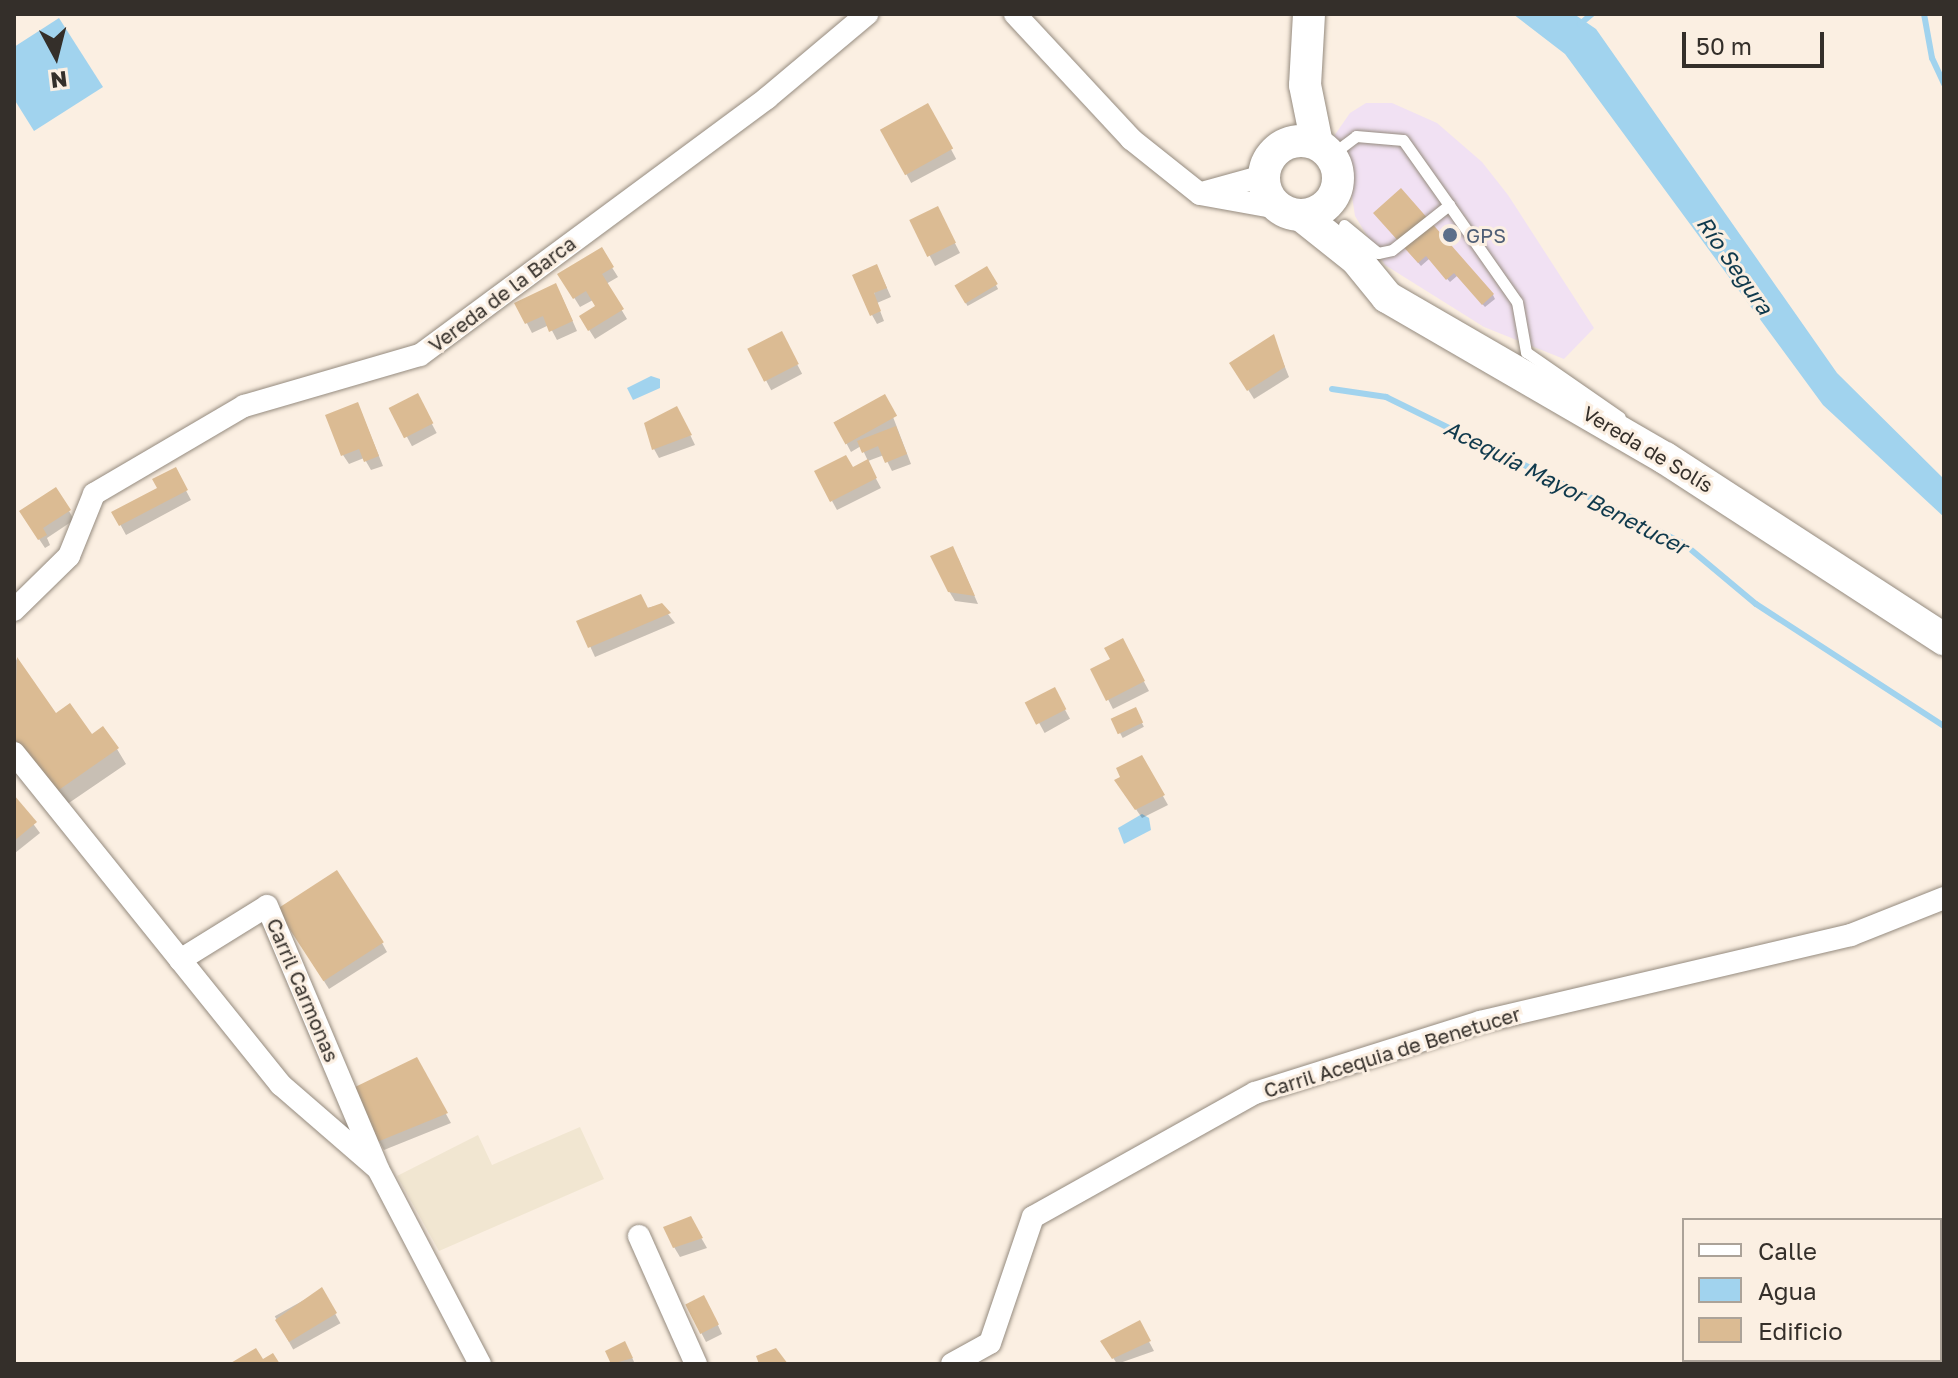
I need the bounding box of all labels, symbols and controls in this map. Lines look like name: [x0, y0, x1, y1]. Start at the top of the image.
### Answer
north arrow: [16, 16, 96, 96]
scale bar: [1686, 16, 1828, 66]
text: 50 m: [1696, 31, 1752, 60]
text: N: [49, 66, 69, 95]
water label: Río Segura: [1691, 211, 1779, 319]
place label: GPS: [1466, 223, 1506, 247]
marker: GPS: [1441, 226, 1459, 244]
street label: Vereda de la Barca: [424, 231, 580, 357]
street label: Vereda de Solís: [1579, 401, 1717, 497]
water label: Acequia Mayor Benetucer: [1440, 414, 1692, 560]
street label: Carril Carmonas: [262, 914, 344, 1066]
street label: Carril Acequia de Benetucer: [1261, 1001, 1523, 1103]
legend: [1682, 1218, 1942, 1362]
text: Calle: [1758, 1236, 1817, 1265]
text: Agua: [1758, 1276, 1817, 1305]
text: Edificio: [1758, 1316, 1843, 1345]

